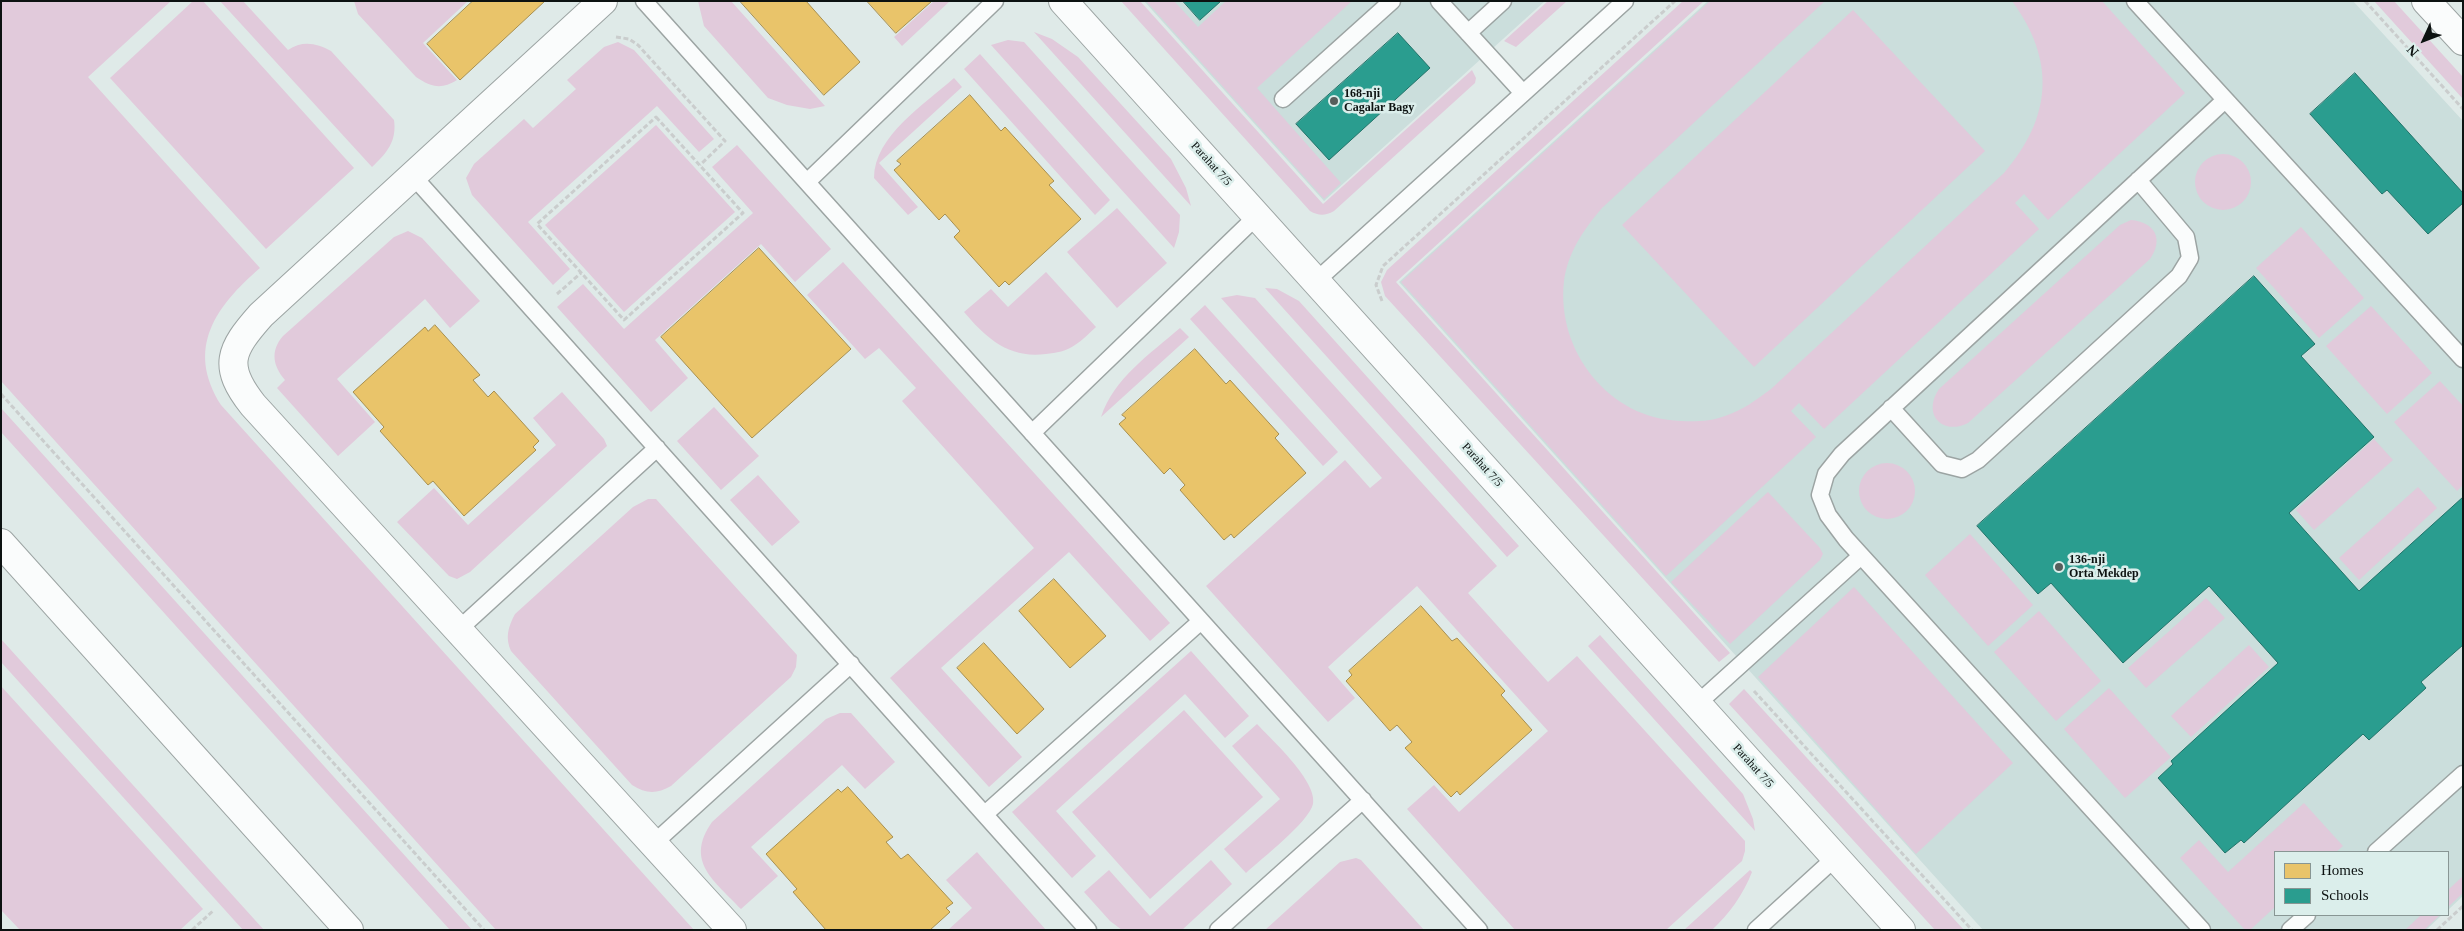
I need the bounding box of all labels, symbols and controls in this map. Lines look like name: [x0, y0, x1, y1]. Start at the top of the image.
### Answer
north arrow: [2399, 15, 2449, 65]
text: N: [2404, 42, 2422, 59]
place label: 168-nji Cagalar Bagy: [1344, 87, 1414, 115]
marker: 168-nji Cagalar Bagy: [1328, 95, 1340, 107]
street label: Parahat 7/5: [1187, 139, 1235, 189]
street label: Parahat 7/5: [1458, 440, 1506, 490]
place label: 136-nji Orta Mekdep: [2069, 553, 2139, 581]
marker: 136-nji Orta Mekdep: [2053, 561, 2065, 573]
street label: Parahat 7/5: [1729, 741, 1777, 791]
legend: [2274, 851, 2449, 916]
text: Homes: [2321, 862, 2364, 878]
text: Schools: [2321, 887, 2369, 903]

